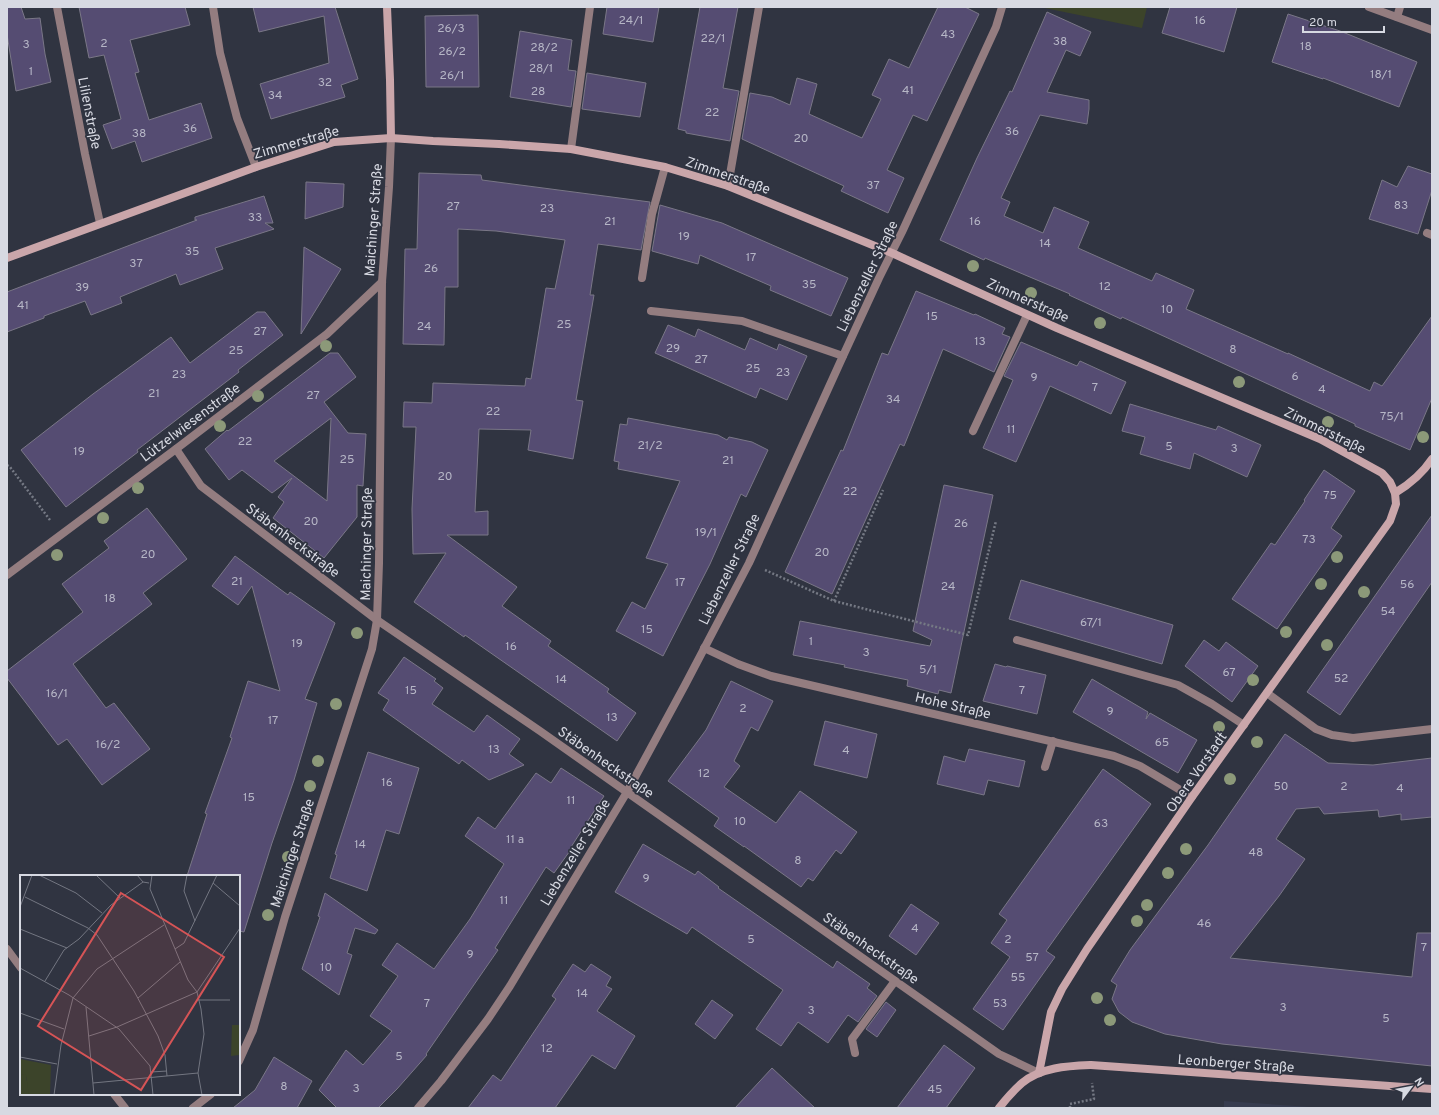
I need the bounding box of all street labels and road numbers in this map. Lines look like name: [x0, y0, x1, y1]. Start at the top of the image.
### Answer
street label: Lilienstraße: [73, 76, 104, 151]
street label: Zimmerstraße: [251, 123, 341, 164]
street label: Zimmerstraße: [683, 154, 772, 199]
street label: Maichinger Straße: [362, 163, 387, 277]
street label: Liebenzeller Straße: [834, 218, 903, 335]
street label: Zimmerstraße: [983, 276, 1071, 327]
street label: Lützelwiesenstraße: [138, 380, 244, 466]
street label: Zimmerstraße: [1281, 404, 1368, 458]
street label: Maichinger Straße: [358, 487, 377, 601]
street label: Stäbenheckstraße: [242, 500, 342, 582]
street label: Liebenzeller Straße: [696, 511, 765, 628]
street label: Hohe Straße: [913, 689, 992, 723]
street label: Stäbenheckstraße: [554, 724, 656, 803]
street label: Obere Vorstadt: [1163, 729, 1231, 816]
street label: Liebenzeller Straße: [538, 796, 615, 909]
street label: Maichinger Straße: [268, 797, 319, 910]
street label: Stäbenheckstraße: [819, 910, 921, 989]
street label: Leonberger Straße: [1177, 1052, 1295, 1077]

